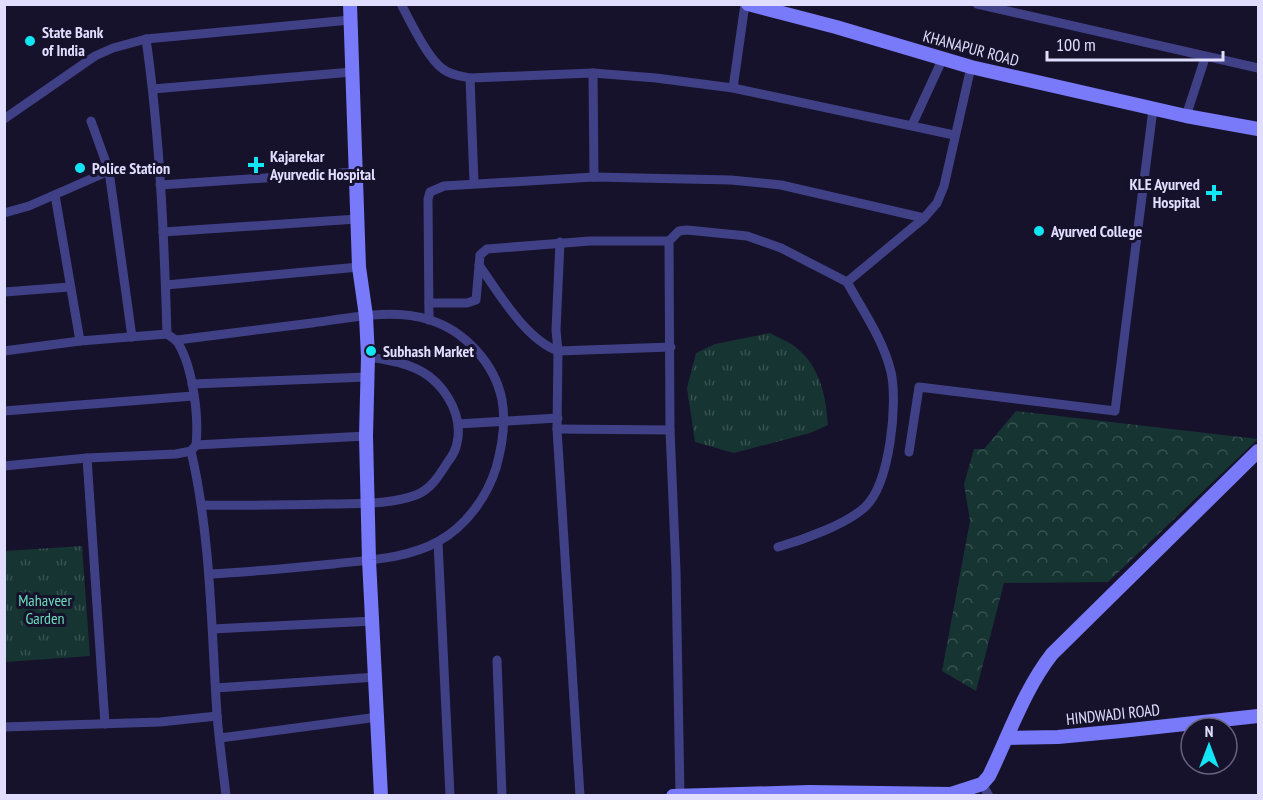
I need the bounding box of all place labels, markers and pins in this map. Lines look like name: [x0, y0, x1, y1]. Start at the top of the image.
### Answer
place label: State Bank of India: [42, 22, 104, 60]
marker: State Bank of India: [23, 34, 37, 48]
place label: Kajarekar Ayurvedic Hospital: [269, 146, 375, 184]
marker: Kajarekar Ayurvedic Hospital: [247, 156, 265, 174]
place label: Police Station: [92, 158, 170, 178]
marker: Police Station: [73, 161, 87, 175]
place label: KLE Ayurved Hospital: [1130, 174, 1200, 212]
marker: KLE Ayurved Hospital: [1205, 184, 1223, 202]
place label: Ayurved College: [1050, 221, 1142, 241]
marker: Ayurved College: [1032, 224, 1046, 238]
place label: Subhash Market: [383, 341, 474, 361]
marker: Subhash Market: [364, 344, 378, 358]

